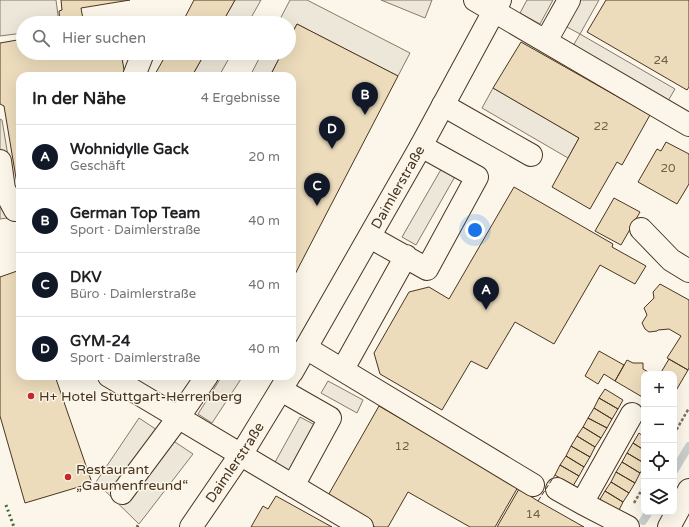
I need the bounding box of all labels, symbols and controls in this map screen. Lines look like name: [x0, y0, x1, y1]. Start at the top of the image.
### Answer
search box: [16, 16, 296, 60]
icon: search: [30, 27, 52, 49]
text: Hier suchen: [62, 29, 146, 47]
house number: 24: [653, 53, 669, 67]
pin: B: [352, 82, 378, 115]
text: In der Nähe: [32, 88, 126, 109]
text: 4 Ergebnisse: [201, 90, 280, 106]
pin: D: [319, 116, 345, 149]
house number: 22: [593, 119, 609, 133]
text: Wohnidylle Gack: [70, 140, 189, 158]
street label: Daimlerstraße: [367, 142, 428, 232]
text: A: [40, 149, 50, 165]
text: 20 m: [248, 149, 280, 165]
text: Geschäft: [70, 158, 125, 174]
house number: 20: [660, 161, 676, 175]
pin: C: [304, 173, 330, 206]
text: German Top Team: [70, 204, 200, 222]
text: B: [40, 213, 50, 229]
text: 40 m: [248, 213, 280, 229]
your location: [465, 220, 485, 240]
text: Sport · Daimlerstraße: [70, 222, 200, 238]
text: DKV: [70, 268, 102, 286]
text: C: [40, 277, 50, 293]
text: 40 m: [248, 277, 280, 293]
pin: A: [473, 277, 499, 310]
text: Büro · Daimlerstraße: [70, 286, 196, 302]
text: GYM-24: [70, 332, 130, 350]
text: D: [40, 341, 50, 357]
text: 40 m: [248, 341, 280, 357]
text: Sport · Daimlerstraße: [70, 350, 200, 366]
map controls: [641, 371, 677, 515]
button: +: [641, 371, 677, 407]
place label: H+ Hotel Stuttgart-Herrenberg: [39, 388, 242, 405]
marker: H+ Hotel Stuttgart-Herrenberg: [26, 391, 36, 401]
button: −: [641, 407, 677, 443]
street label: Daimlerstraße: [202, 419, 267, 506]
house number: 12: [394, 439, 410, 453]
button: locate: [641, 443, 677, 479]
place label: Restaurant „Gaumenfreund“: [76, 461, 188, 494]
marker: Restaurant „Gaumenfreund“: [63, 472, 73, 482]
button: layers: [641, 479, 677, 515]
house number: 14: [525, 507, 541, 521]

